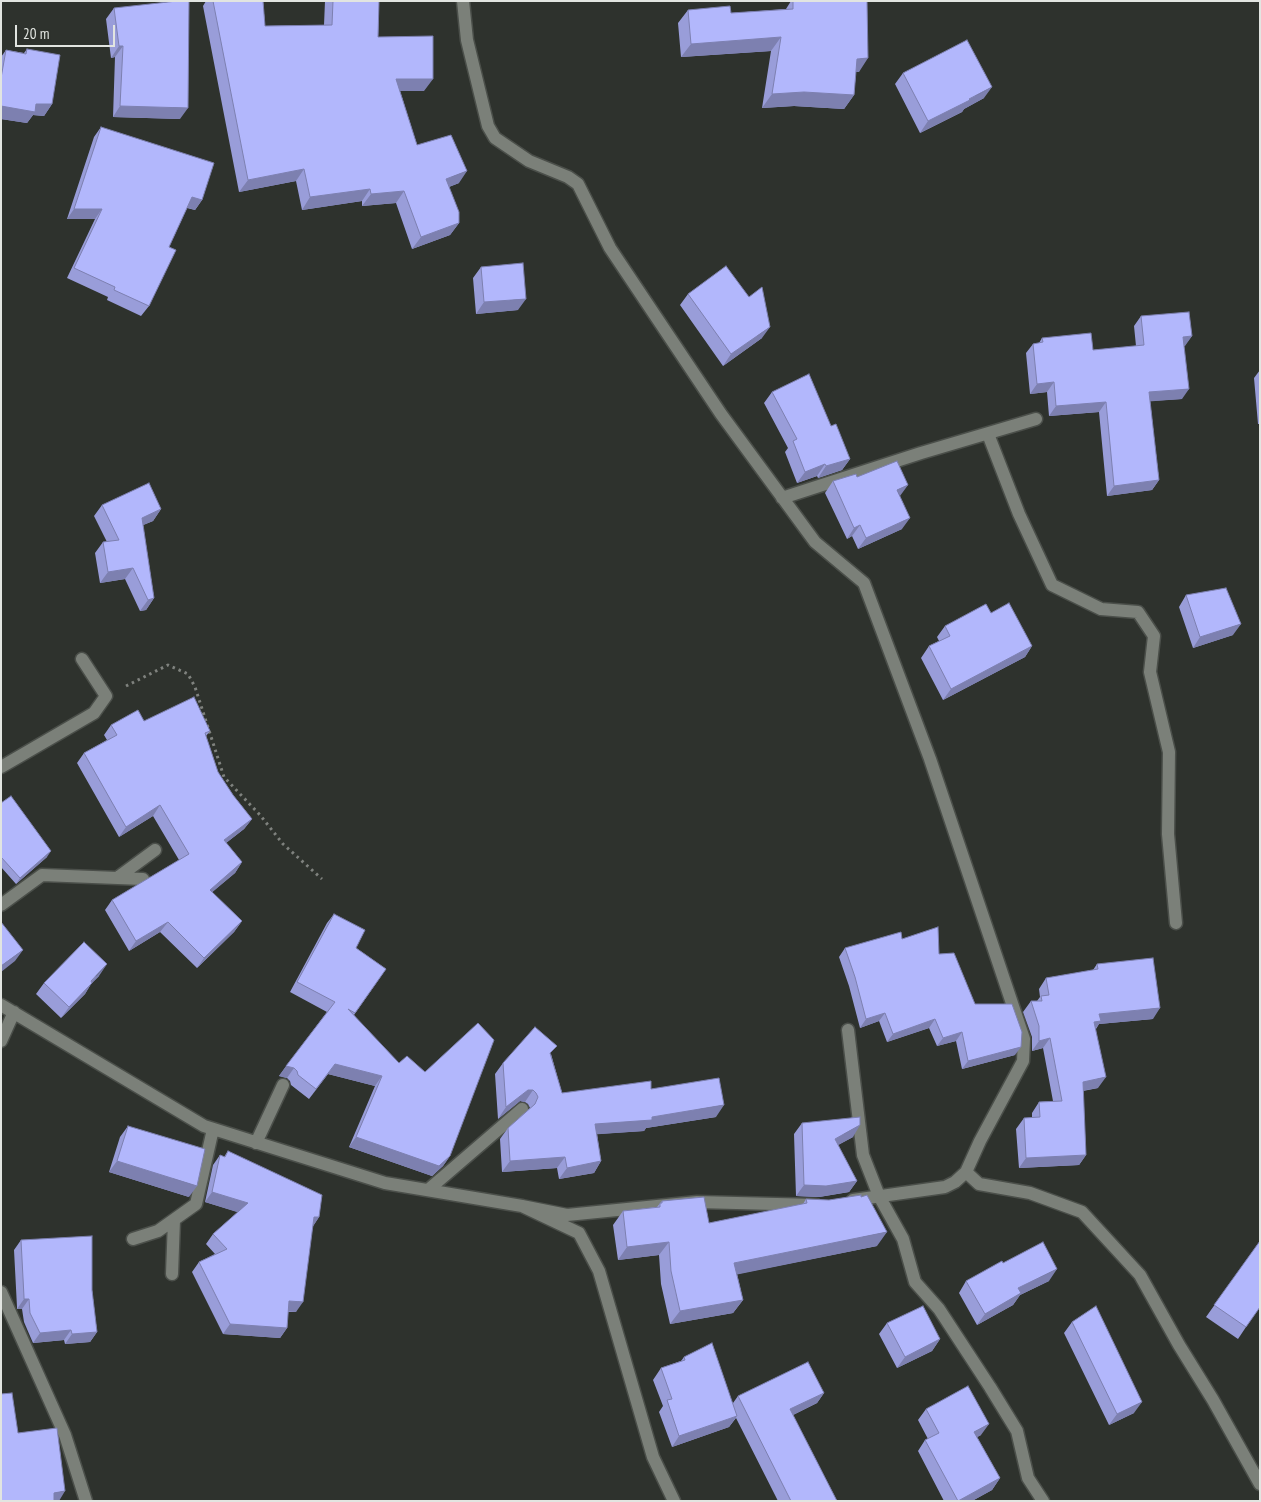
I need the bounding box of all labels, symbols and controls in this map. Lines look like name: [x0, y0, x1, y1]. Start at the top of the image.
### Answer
scale bar: [18, 15, 118, 47]
text: 20 m: [23, 24, 49, 43]

